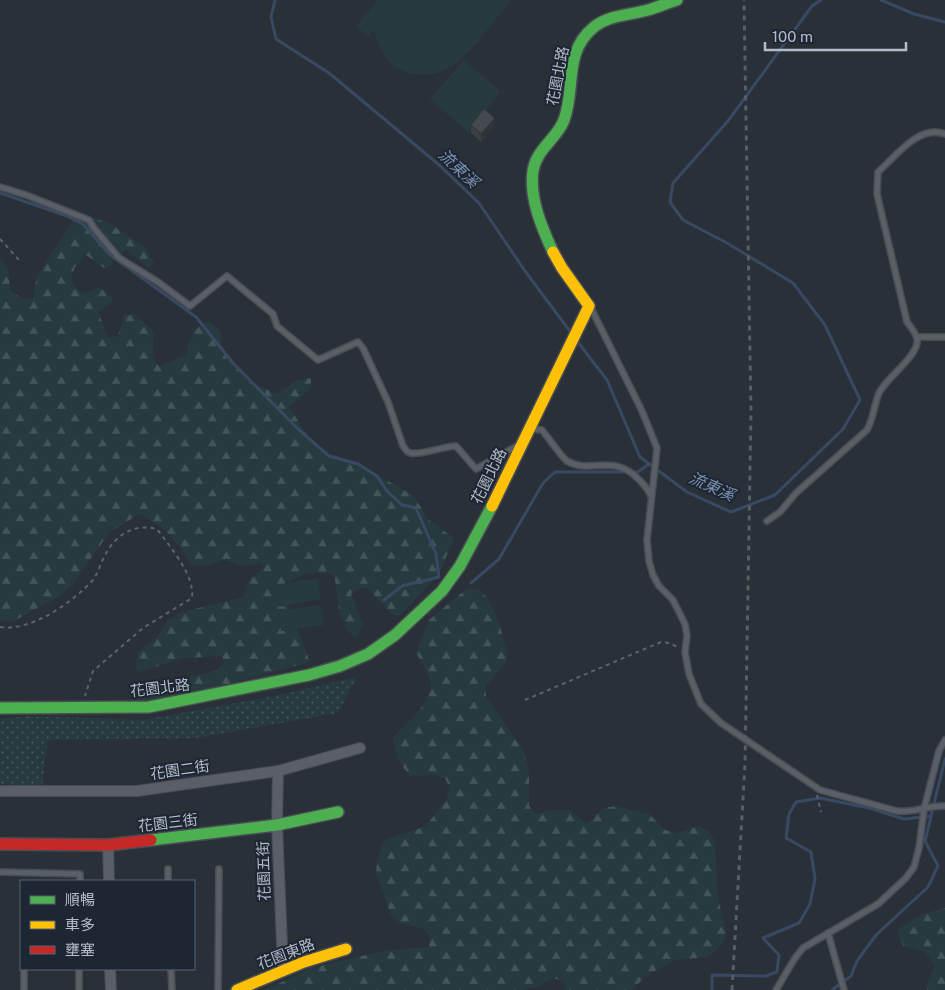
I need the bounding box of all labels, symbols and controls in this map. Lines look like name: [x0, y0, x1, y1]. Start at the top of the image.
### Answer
scale bar: [765, 20, 906, 52]
text: 100 m: [772, 28, 813, 45]
street label: 花園北路: [543, 45, 572, 107]
water label: 流東溪: [435, 145, 484, 193]
street label: 花園北路: [468, 445, 509, 506]
water label: 流東溪: [686, 468, 739, 506]
street label: 花園北路: [129, 675, 191, 700]
street label: 花園二街: [149, 757, 211, 782]
street label: 花園三街: [137, 810, 199, 835]
street label: 花園五街: [254, 841, 273, 901]
legend: [20, 880, 195, 970]
text: 順暢: [65, 891, 95, 908]
text: 車多: [65, 916, 95, 933]
street label: 花園東路: [255, 935, 317, 972]
text: 壅塞: [65, 941, 95, 958]

